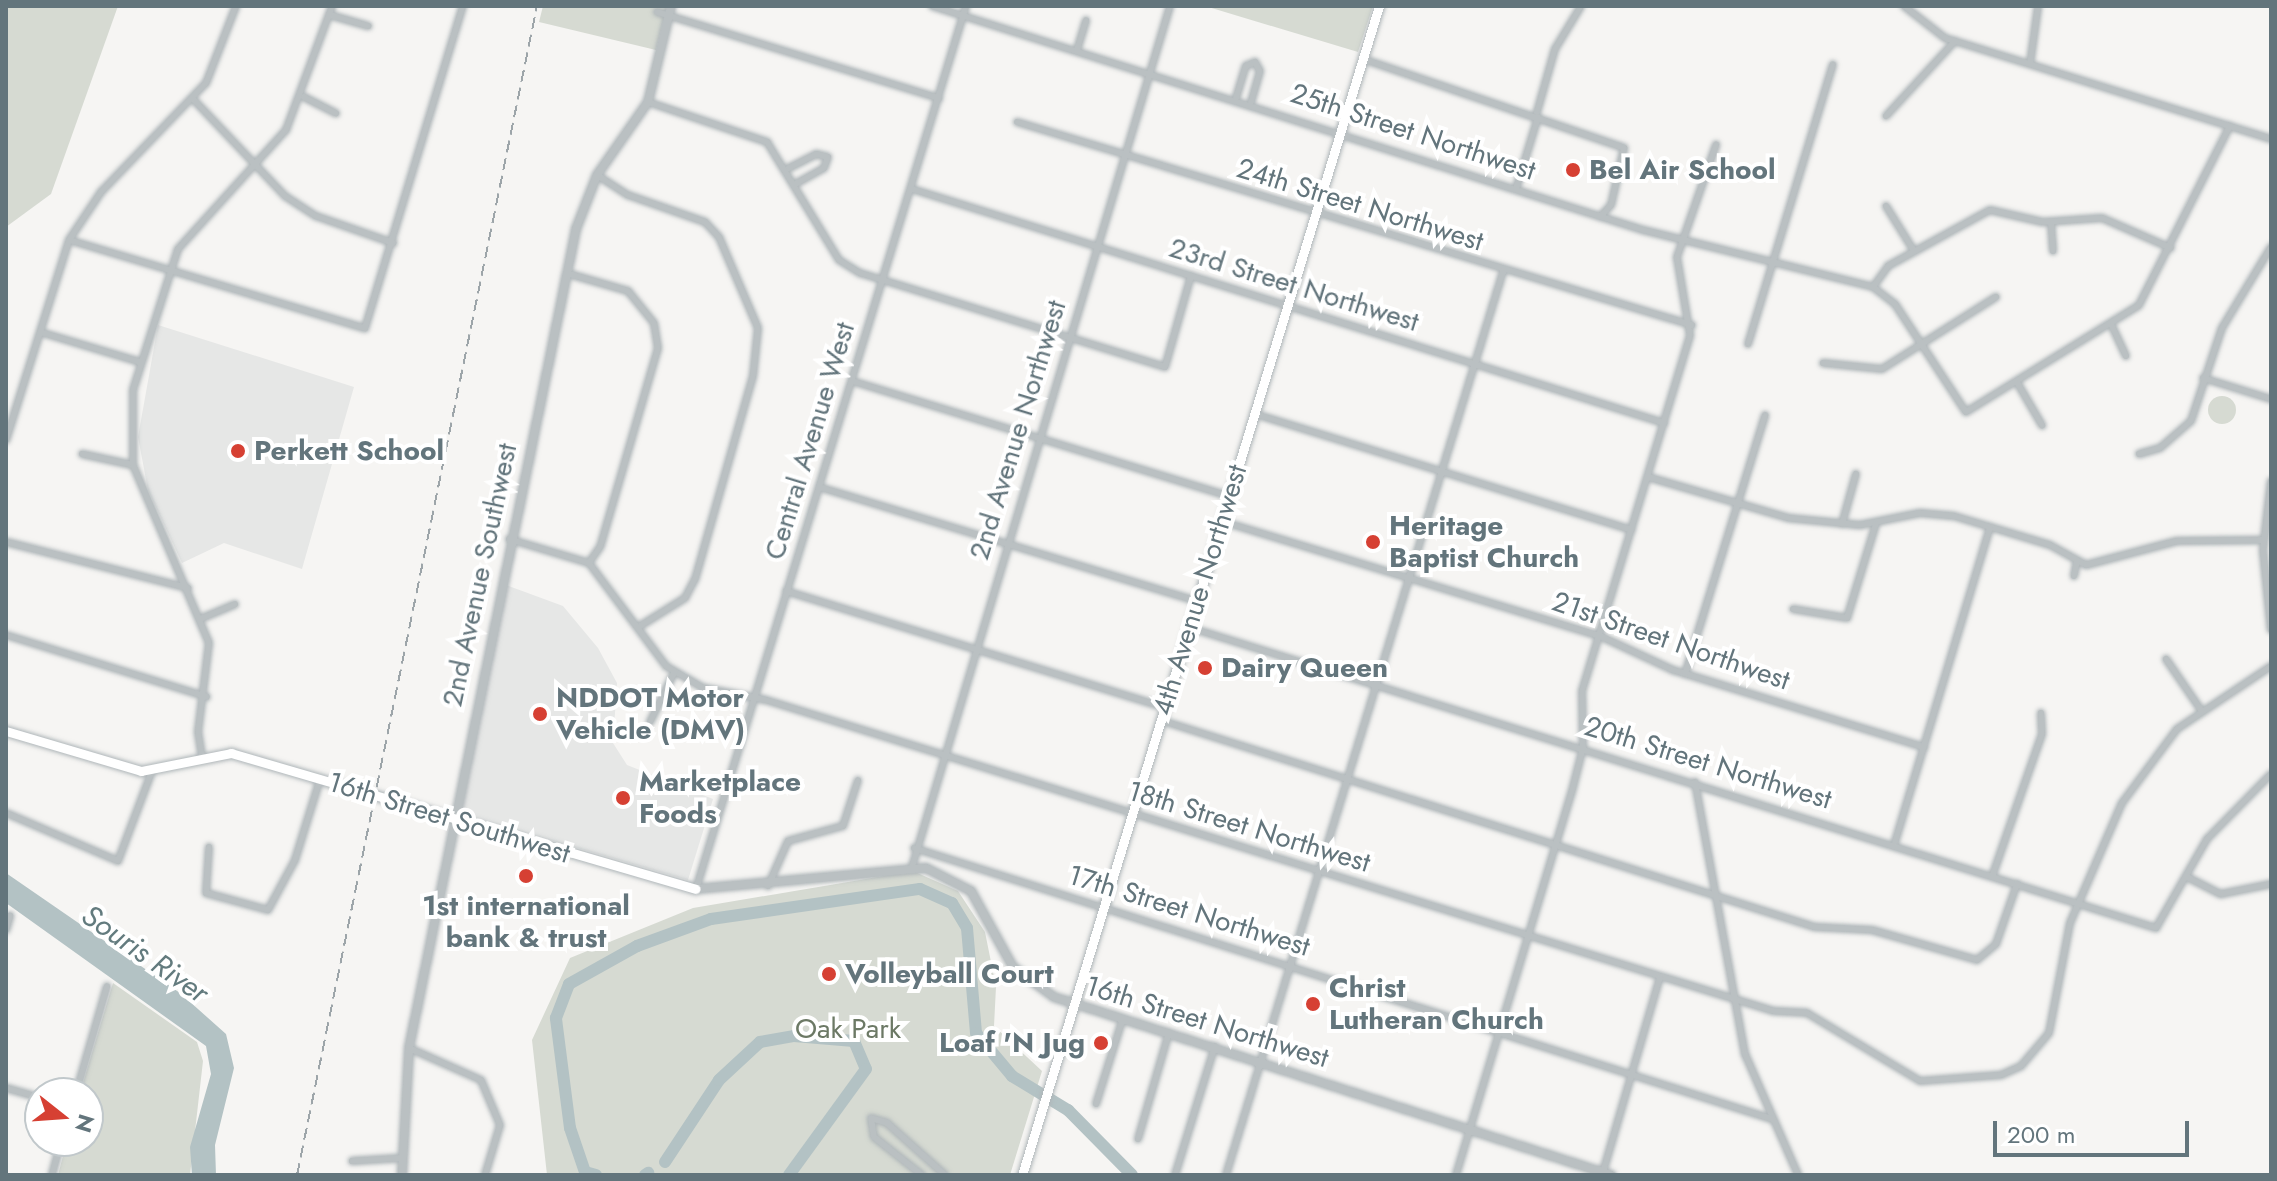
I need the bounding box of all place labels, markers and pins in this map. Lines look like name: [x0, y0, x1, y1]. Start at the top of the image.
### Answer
place label: Bel Air School: [1589, 153, 1776, 187]
marker: Bel Air School: [1564, 161, 1582, 179]
place label: Perkett School: [254, 434, 444, 468]
marker: Perkett School: [229, 442, 247, 460]
place label: Heritage Baptist Church: [1389, 509, 1579, 575]
marker: Heritage Baptist Church: [1364, 533, 1382, 551]
place label: Dairy Queen: [1221, 651, 1388, 685]
marker: Dairy Queen: [1196, 659, 1214, 677]
place label: NDDOT Motor Vehicle (DMV): [556, 681, 745, 747]
marker: NDDOT Motor Vehicle (DMV): [531, 705, 549, 723]
place label: Marketplace Foods: [639, 765, 801, 831]
marker: Marketplace Foods: [614, 789, 632, 807]
marker: 1st international bank & trust: [517, 867, 535, 885]
place label: 1st international bank & trust: [422, 889, 630, 955]
place label: Volleyball Court: [845, 957, 1054, 991]
marker: Volleyball Court: [820, 965, 838, 983]
place label: Christ Lutheran Church: [1329, 971, 1544, 1037]
marker: Christ Lutheran Church: [1304, 995, 1322, 1013]
place label: Loaf 'N Jug: [939, 1026, 1085, 1060]
marker: Loaf 'N Jug: [1092, 1034, 1110, 1052]

